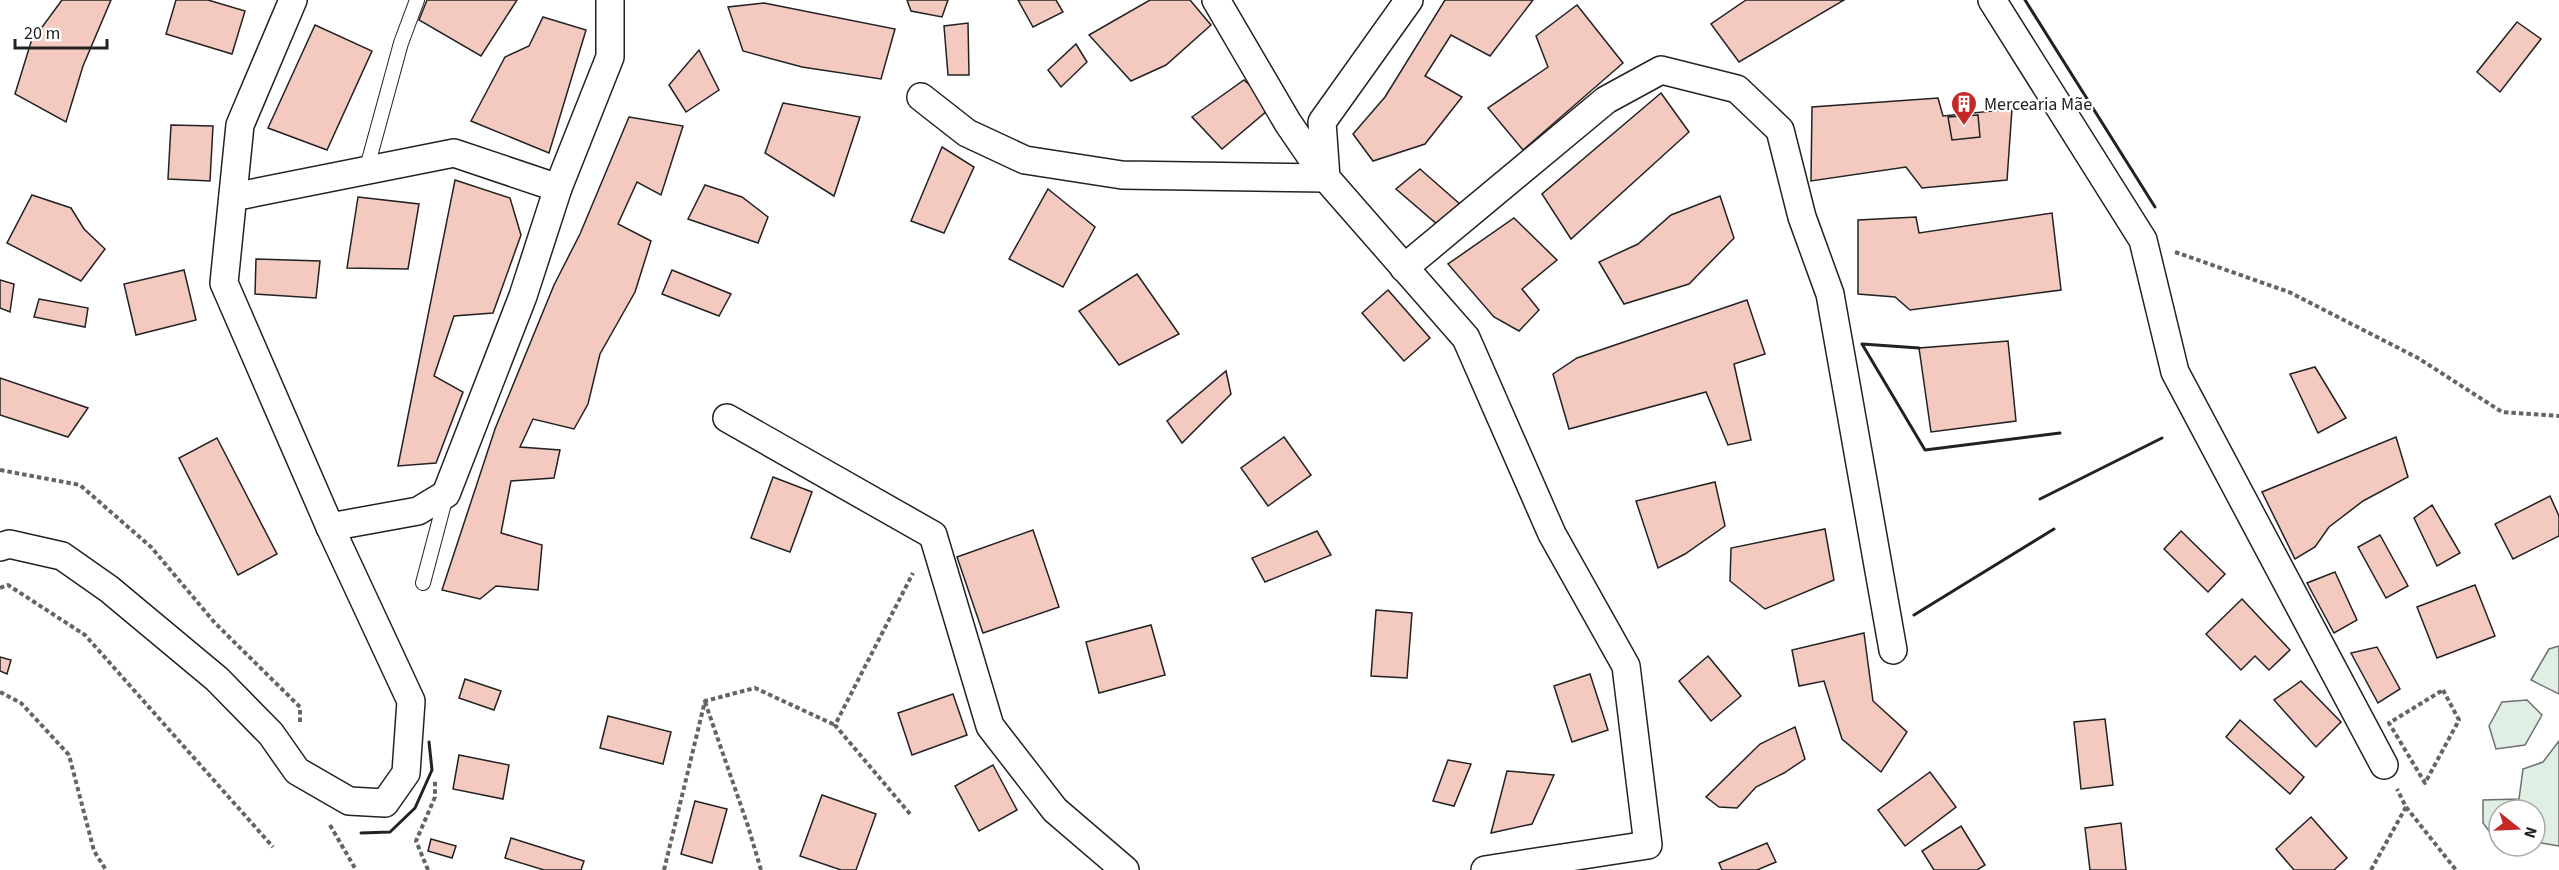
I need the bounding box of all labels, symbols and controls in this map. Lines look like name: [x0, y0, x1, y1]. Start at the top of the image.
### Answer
scale bar: [15, 12, 106, 50]
text: 20 m: [24, 21, 60, 46]
building icon: Mercearia Mãe: [1949, 89, 1979, 127]
place label: Mercearia Mãe: [1984, 92, 2092, 117]
north arrow: [2487, 798, 2547, 858]
text: N: [2518, 824, 2542, 841]

